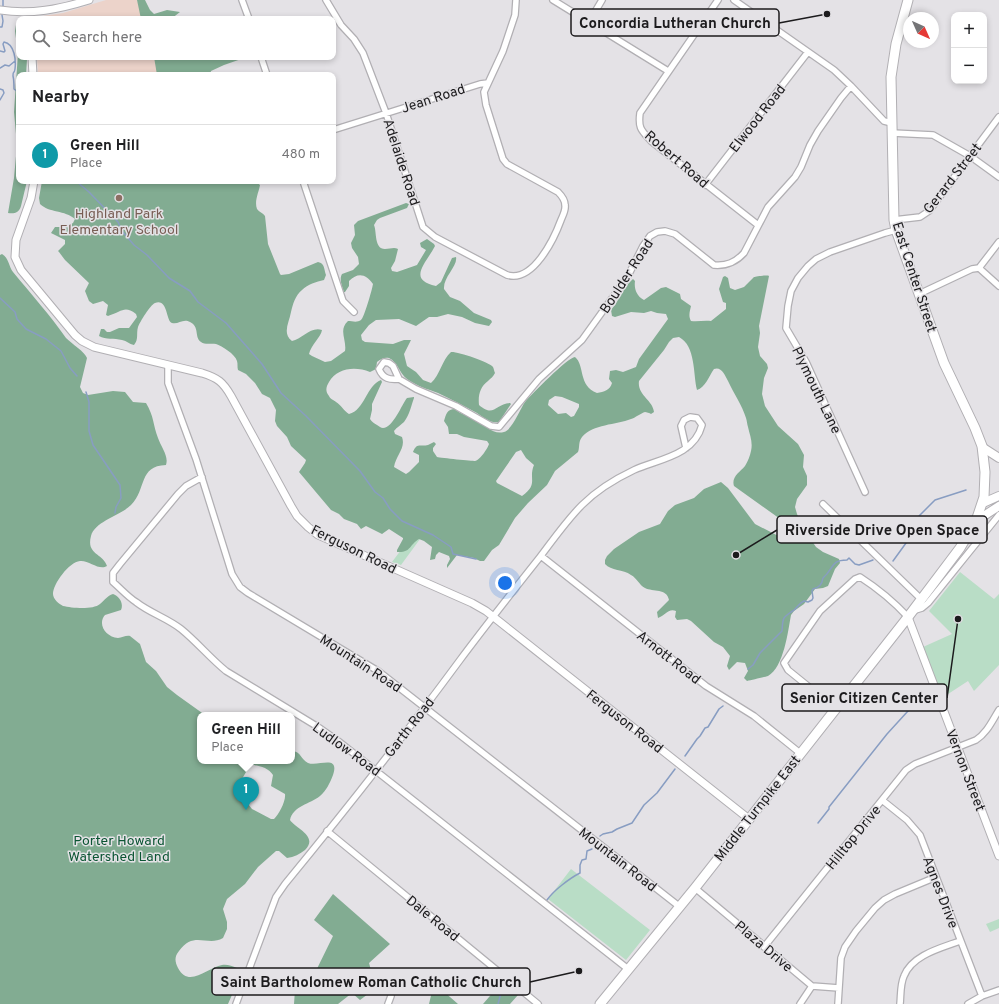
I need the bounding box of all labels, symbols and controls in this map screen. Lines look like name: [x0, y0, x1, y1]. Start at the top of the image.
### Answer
callout: Concordia Lutheran Church: [571, 9, 779, 36]
north arrow: [903, 12, 939, 48]
map controls: [951, 12, 987, 84]
button: +: [951, 12, 987, 48]
text: Concordia Lutheran Church: [579, 15, 771, 34]
search box: [16, 16, 336, 60]
icon: search: [30, 27, 52, 49]
text: Search here: [62, 29, 142, 48]
button: −: [951, 48, 987, 84]
street label: Jean Road: [399, 81, 468, 118]
street label: Elwood Road: [726, 82, 790, 156]
text: Nearby: [32, 87, 89, 109]
street label: Adelaide Road: [379, 117, 423, 208]
street label: Robert Road: [641, 128, 711, 193]
text: Green Hill: [70, 137, 140, 156]
street label: Gerard Street: [920, 140, 986, 218]
text: 1: [42, 147, 48, 163]
text: 480 m: [282, 147, 320, 163]
text: Place: [70, 156, 102, 172]
marker: Highland Park Elementary School: [114, 193, 124, 203]
place label: Highland Park Elementary School: [60, 206, 178, 239]
street label: East Center Street: [888, 220, 939, 335]
street label: Boulder Road: [597, 236, 658, 317]
street label: Plymouth Lane: [787, 344, 844, 437]
callout: Riverside Drive Open Space: [777, 516, 987, 543]
street label: Ferguson Road: [308, 522, 399, 578]
text: Riverside Drive Open Space: [785, 522, 979, 541]
your location: [495, 573, 515, 593]
street label: Arnott Road: [633, 628, 704, 689]
street label: Mountain Road: [316, 631, 404, 697]
callout: Senior Citizen Center: [782, 684, 947, 711]
street label: Ferguson Road: [582, 687, 666, 758]
text: Senior Citizen Center: [790, 690, 939, 709]
street label: Garth Road: [381, 695, 439, 761]
popup: [197, 712, 295, 764]
street label: Ludlow Road: [309, 720, 384, 781]
text: Green Hill: [211, 721, 281, 740]
street label: Vernon Street: [941, 727, 988, 814]
text: Place: [211, 740, 243, 756]
street label: Middle Turnpike East: [711, 752, 805, 865]
pin: 1: [233, 777, 259, 810]
street label: Hilltop Drive: [823, 802, 885, 874]
street label: Mountain Road: [575, 824, 660, 896]
park label: Porter Howard Watershed Land: [68, 833, 170, 866]
street label: Agnes Drive: [918, 854, 961, 931]
street label: Dale Road: [402, 893, 462, 946]
street label: Plaza Drive: [730, 918, 796, 976]
callout: Saint Bartholomew Roman Catholic Church: [212, 968, 530, 995]
text: Saint Bartholomew Roman Catholic Church: [220, 974, 522, 993]

